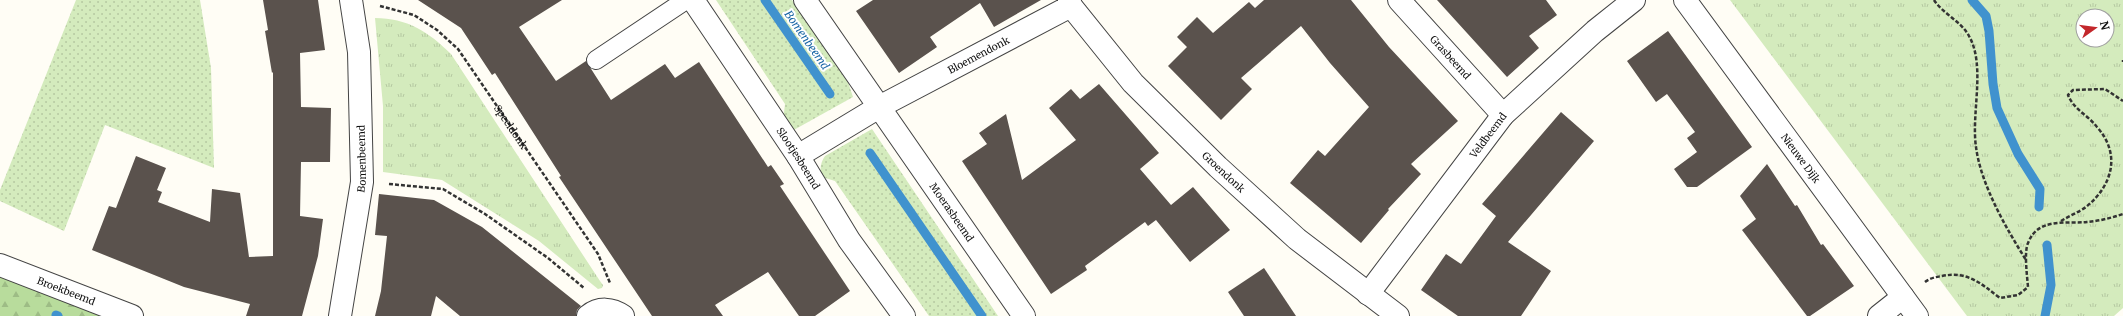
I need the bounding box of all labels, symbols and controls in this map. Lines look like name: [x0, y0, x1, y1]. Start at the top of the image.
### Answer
water label: Bomenbeemd: [781, 8, 833, 73]
north arrow: [2075, 8, 2115, 48]
text: N: [2097, 20, 2113, 32]
street label: Bloemendonk: [945, 33, 1012, 76]
street label: Grasbeemd: [1428, 33, 1474, 82]
street label: Speeldonk: [491, 102, 531, 152]
street label: Veldbeemd: [1466, 110, 1509, 161]
street label: Bomenbeemd: [354, 125, 369, 193]
street label: Slootjesbeemd: [774, 125, 823, 191]
street label: Nieuwe Dijk: [1779, 131, 1824, 186]
street label: Groendonk: [1200, 149, 1249, 196]
street label: Moerasbeemd: [927, 180, 977, 244]
street label: Broekbeemd: [35, 273, 97, 308]

